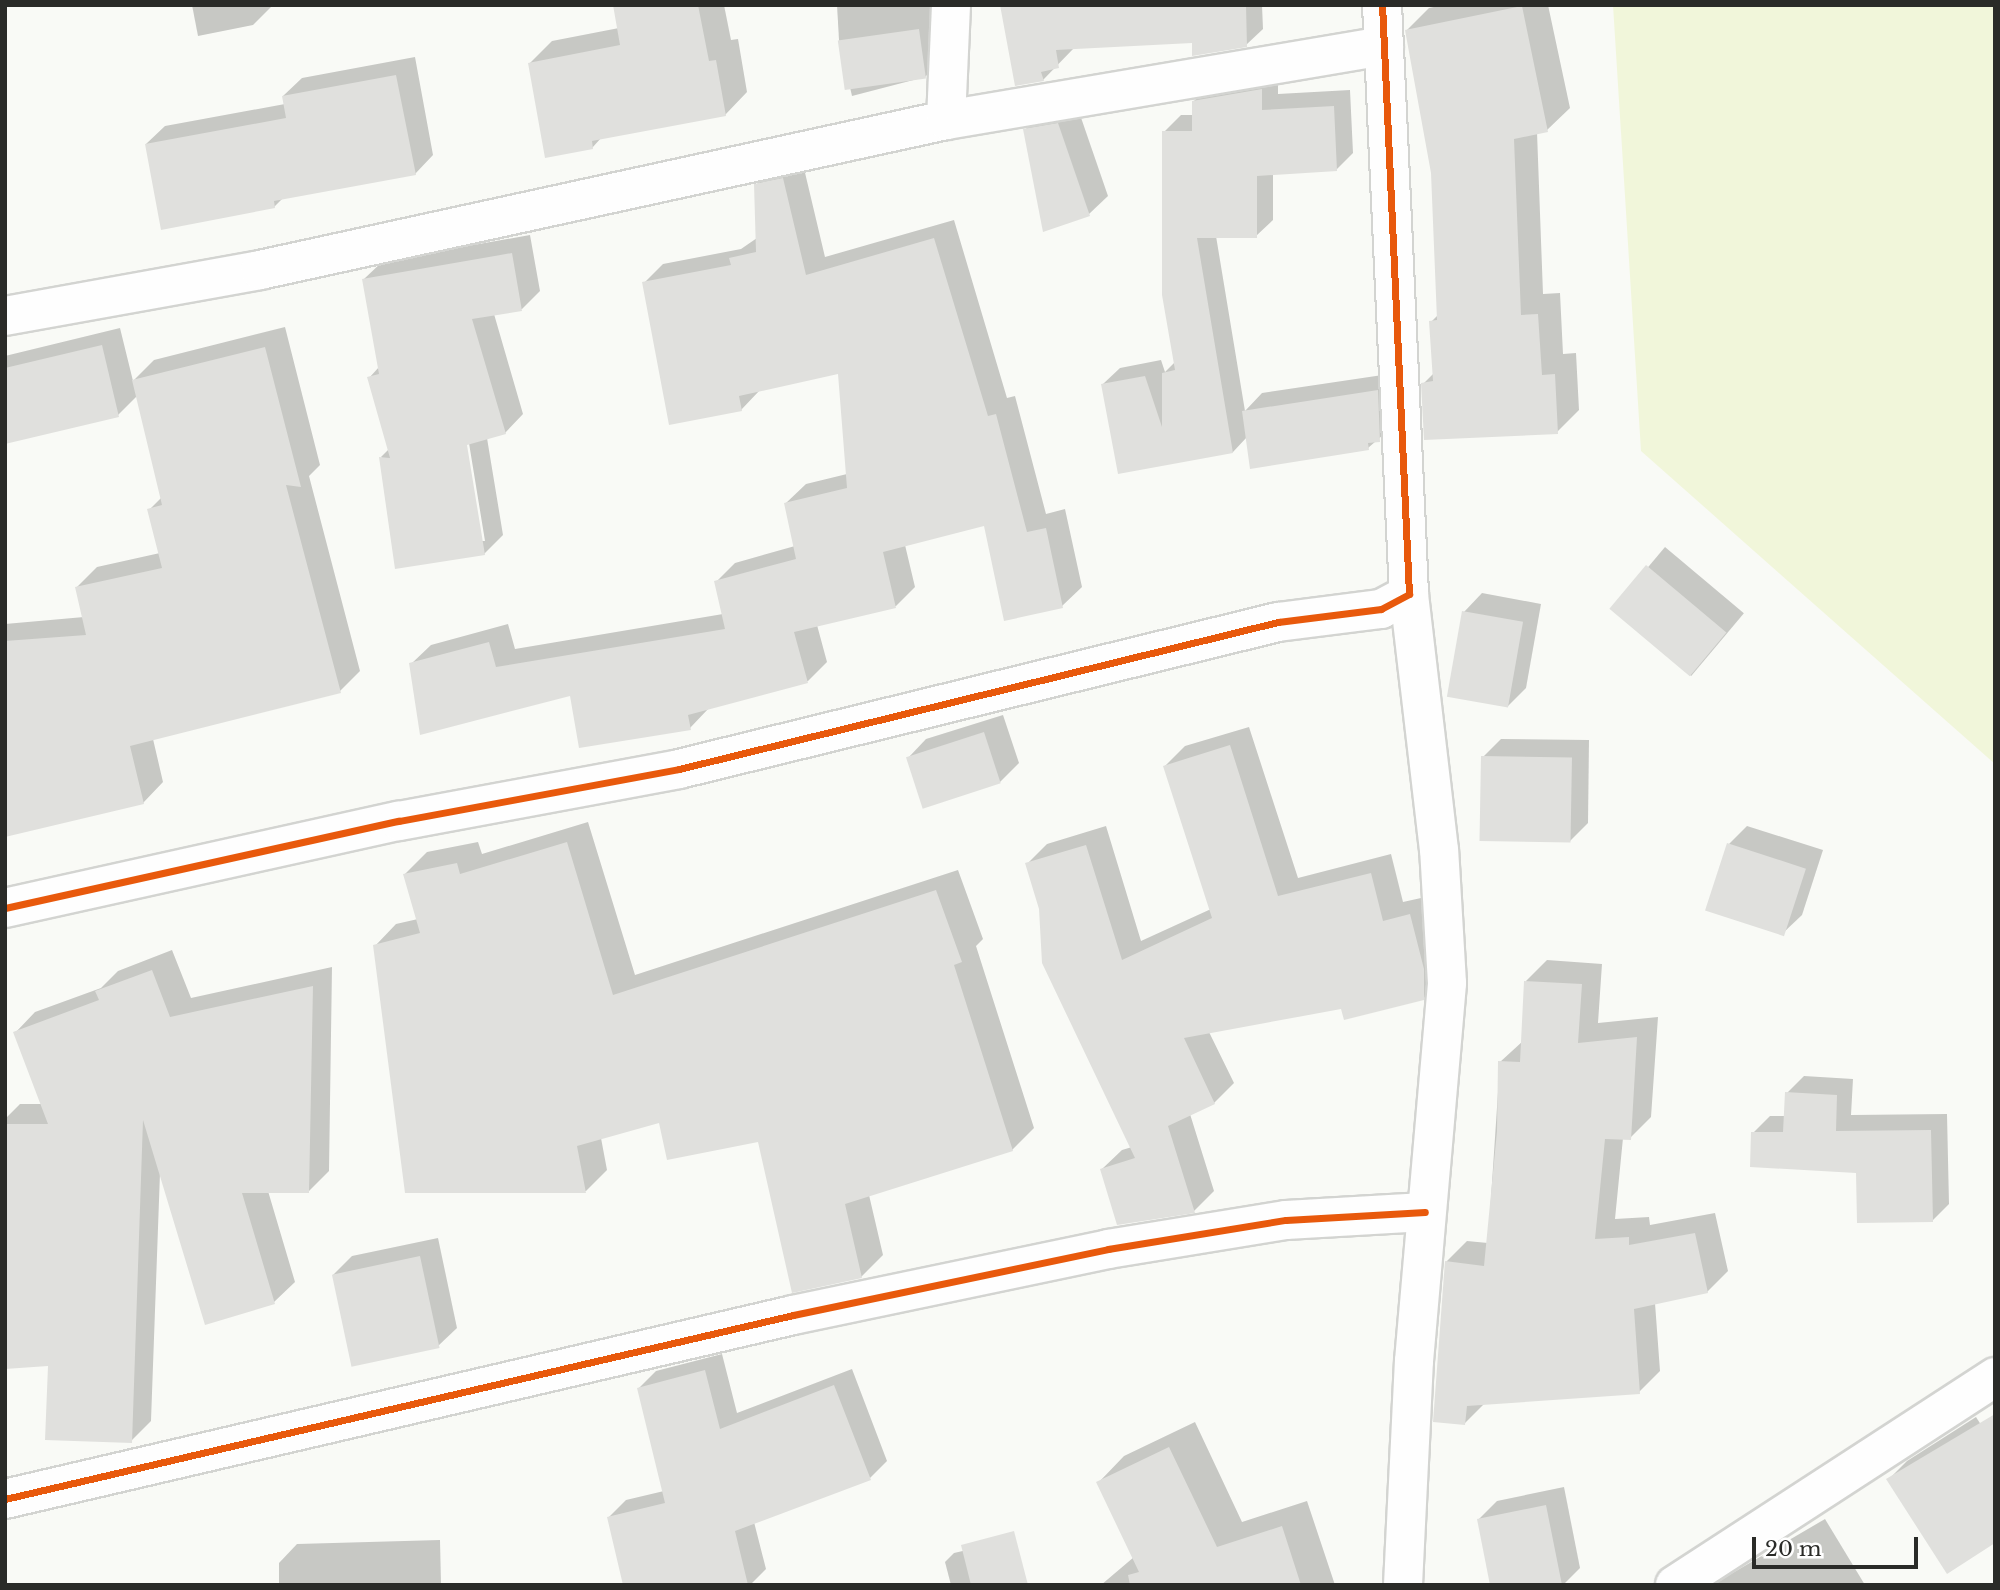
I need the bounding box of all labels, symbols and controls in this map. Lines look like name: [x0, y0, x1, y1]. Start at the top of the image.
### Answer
scale bar: [1755, 1524, 1921, 1568]
text: 20 m: [1765, 1536, 1822, 1562]

